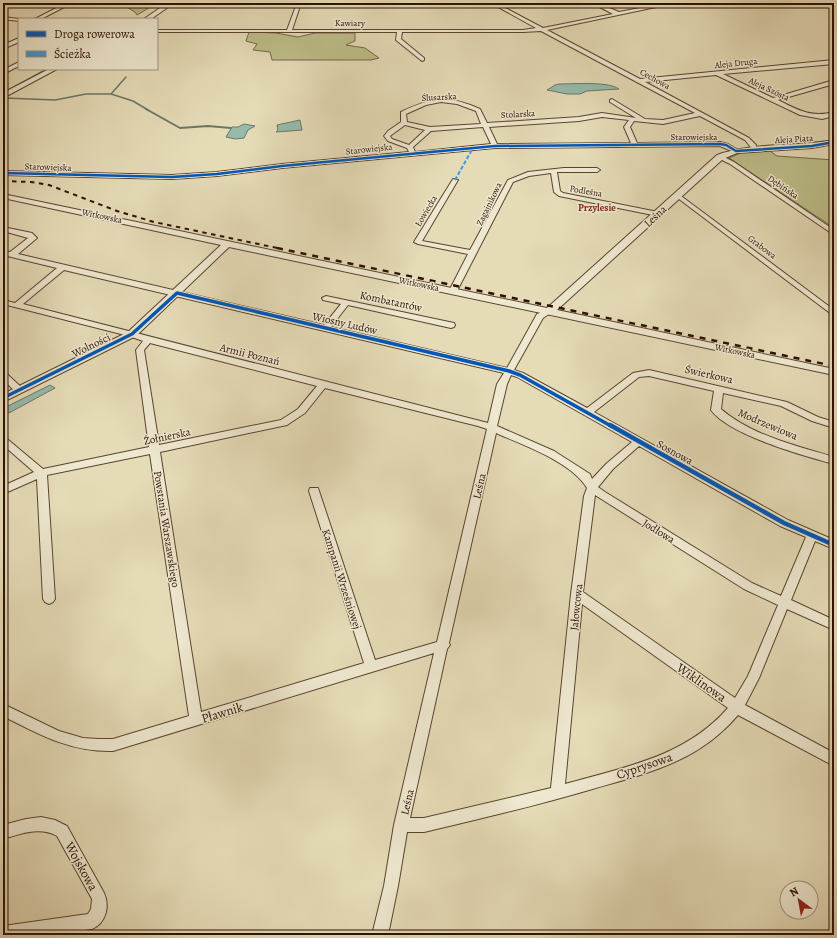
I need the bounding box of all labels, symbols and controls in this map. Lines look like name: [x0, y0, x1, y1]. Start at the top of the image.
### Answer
street label: Kawiary: [335, 17, 366, 29]
legend: [18, 18, 158, 70]
text: Droga rowerowa: [54, 26, 135, 42]
text: Ścieżka: [54, 46, 91, 62]
street label: Aleja Druga: [713, 55, 759, 71]
street label: Cechowa: [638, 66, 673, 93]
street label: Aleja Szósta: [746, 74, 792, 104]
street label: Ślusarska: [421, 90, 458, 104]
street label: Stolarska: [501, 107, 536, 121]
street label: Starowiejska: [671, 131, 718, 143]
street label: Aleja Piąta: [773, 132, 814, 146]
street label: Starowiejska: [345, 140, 394, 157]
street label: Starowiejska: [24, 160, 72, 174]
street label: Dębińska: [765, 172, 801, 202]
street label: Zagajnikowa: [473, 180, 505, 228]
street label: Podleśna: [569, 182, 604, 200]
street label: Łowiecka: [412, 192, 440, 229]
district label: Przylesie: [578, 201, 616, 214]
street label: Leśna: [641, 201, 671, 231]
street label: Witkowska: [80, 206, 124, 226]
street label: Grabowa: [745, 232, 779, 262]
street label: Witkowska: [397, 274, 441, 294]
street label: Kombatantów: [358, 288, 424, 315]
street label: Wiosny Ludów: [310, 309, 379, 338]
street label: Wolności: [68, 330, 113, 362]
street label: Armii Poznań: [217, 340, 281, 369]
street label: Witkowska: [713, 341, 757, 361]
street label: Świerkowa: [683, 362, 735, 387]
street label: Modrzewiowa: [736, 405, 801, 444]
street label: Żołnierska: [142, 424, 193, 449]
street label: Sosnowa: [654, 436, 696, 469]
street label: Powstania Warszawskiego: [150, 470, 183, 589]
street label: Leśna: [469, 471, 490, 501]
street label: Jodłowa: [640, 516, 679, 548]
street label: Kampanii Wrześniowej: [318, 527, 365, 631]
street label: Jałowcowa: [567, 582, 586, 631]
street label: Wiklinowa: [673, 659, 730, 706]
street label: Pławnik: [199, 698, 246, 727]
street label: Cyprysowa: [614, 748, 674, 783]
street label: Leśna: [397, 787, 418, 817]
street label: Wojskowa: [61, 838, 102, 894]
north arrow: [779, 880, 819, 920]
text: N: [787, 883, 801, 900]

